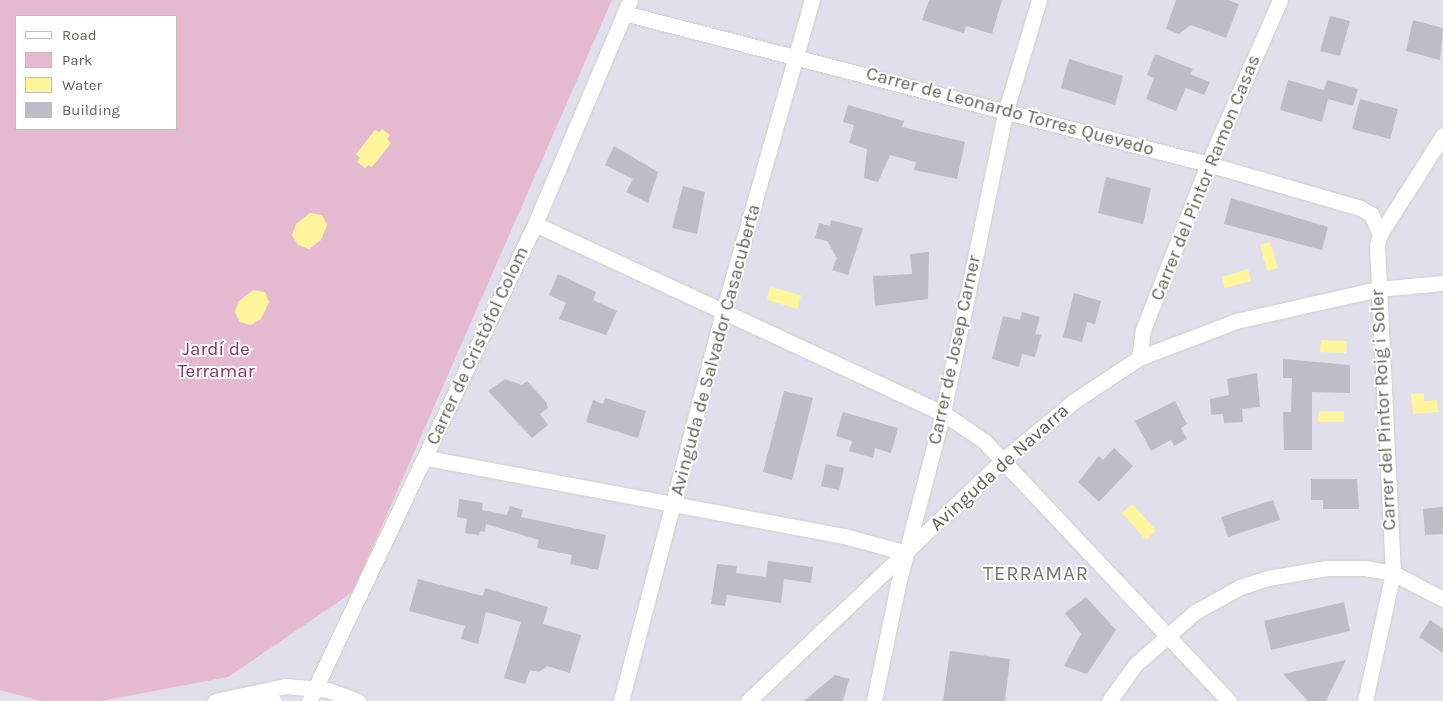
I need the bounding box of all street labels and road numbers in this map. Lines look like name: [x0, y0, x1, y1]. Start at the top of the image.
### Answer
street label: Carrer del Pintor Ramon Casas: [1146, 52, 1266, 304]
street label: Carrer de Leonardo Torres Quevedo: [863, 62, 1157, 162]
street label: Avinguda de Salvador Casacuberta: [666, 202, 766, 498]
street label: Carrer de Cristòfol Colom: [422, 243, 534, 449]
street label: Carrer de Josep Carner: [924, 253, 986, 447]
street label: Carrer del Pintor Roig i Soler: [1366, 289, 1402, 531]
street label: Avinguda de Navarra: [926, 400, 1074, 536]

